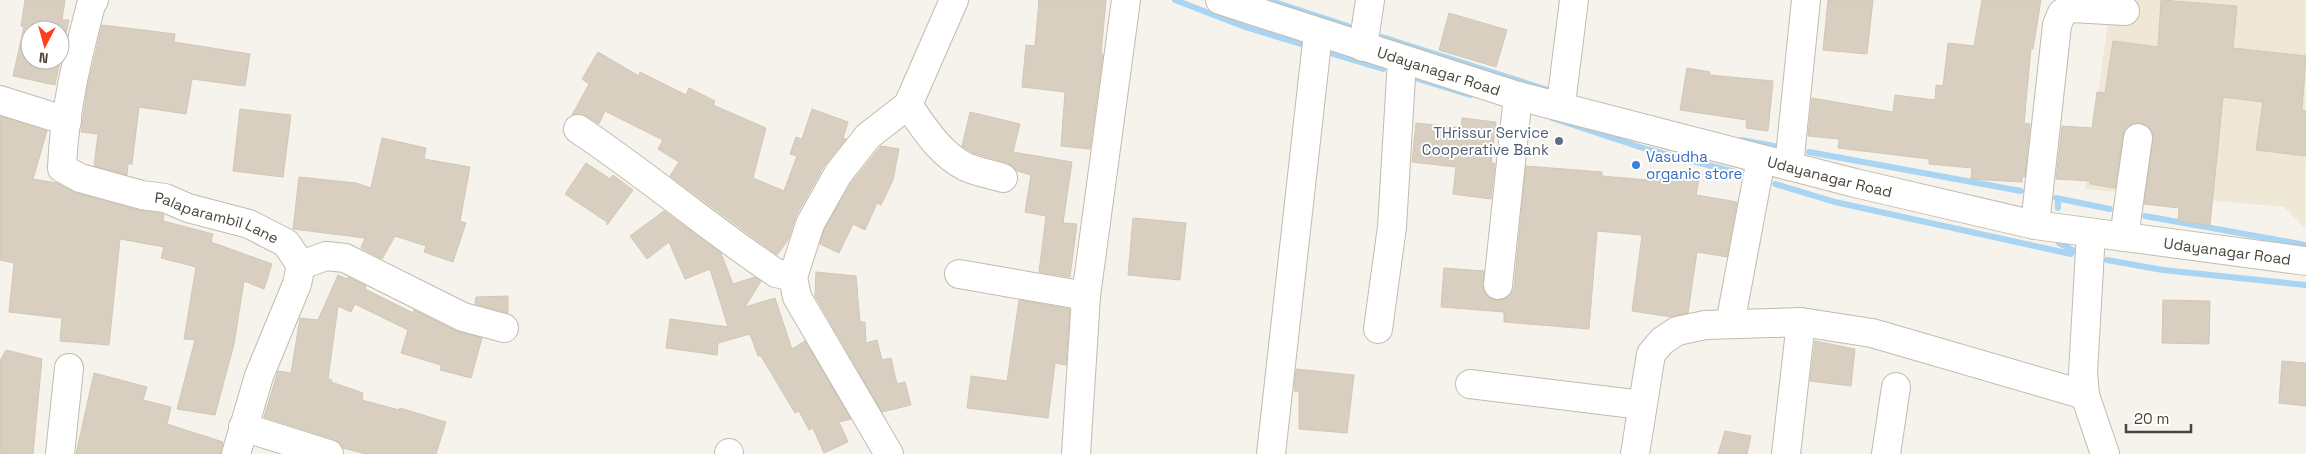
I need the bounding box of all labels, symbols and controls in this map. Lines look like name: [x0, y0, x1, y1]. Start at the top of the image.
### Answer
north arrow: [20, 20, 70, 70]
street label: Udayanagar Road: [1375, 42, 1503, 99]
text: N: [38, 48, 49, 67]
place label: THrissur Service Cooperative Bank: [1422, 123, 1549, 159]
marker: THrissur Service Cooperative Bank: [1553, 135, 1565, 147]
place label: Vasudha organic store: [1646, 147, 1743, 183]
street label: Udayanagar Road: [1765, 151, 1894, 201]
marker: Vasudha organic store: [1630, 159, 1642, 171]
street label: Palaparambil Lane: [154, 187, 282, 247]
street label: Udayanagar Road: [2163, 233, 2292, 268]
scale bar: [2126, 402, 2191, 434]
text: 20 m: [2134, 409, 2169, 428]

